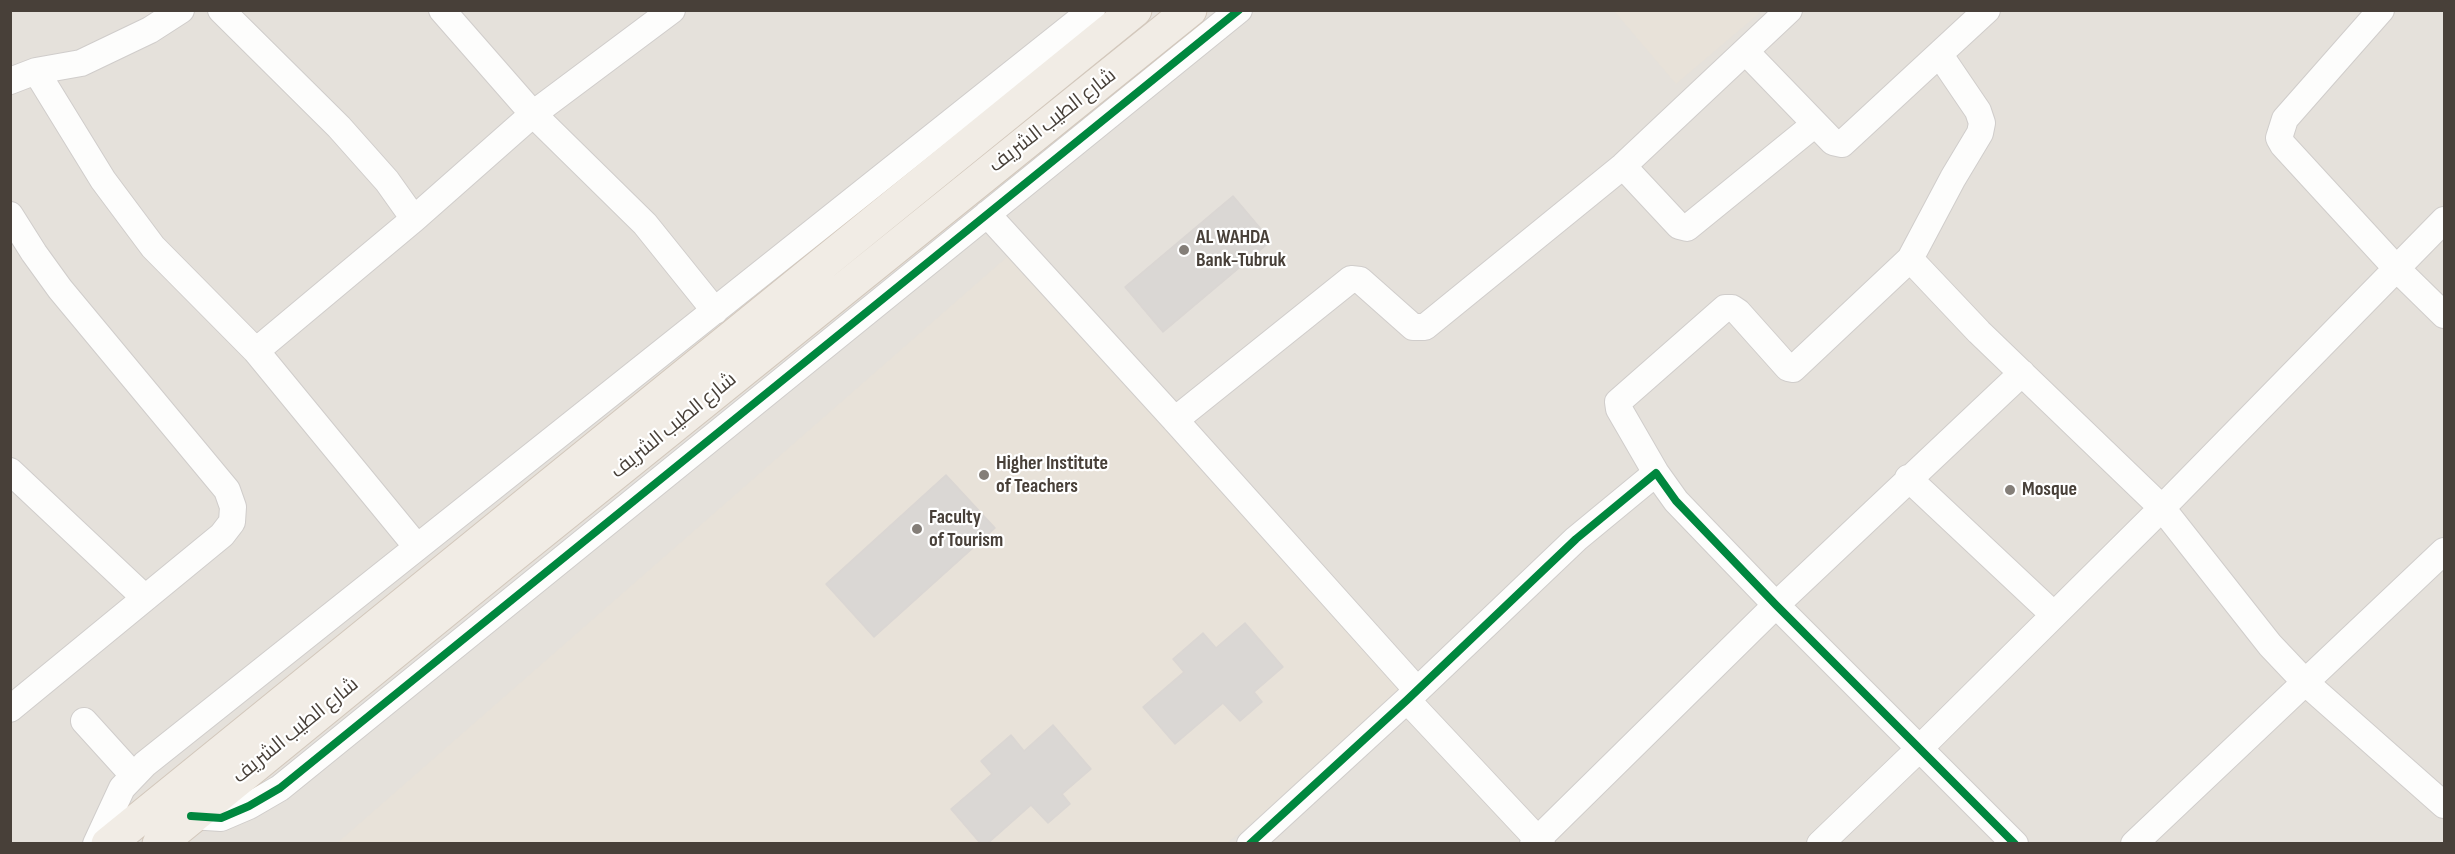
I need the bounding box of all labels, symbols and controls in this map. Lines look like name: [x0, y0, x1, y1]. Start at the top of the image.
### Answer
street label: شارع الطيب الشريف: [985, 64, 1121, 178]
place label: AL WAHDA Bank-Tubruk: [1196, 226, 1286, 273]
marker: AL WAHDA Bank-Tubruk: [1177, 243, 1191, 257]
street label: شارع الطيب الشريف: [606, 368, 742, 484]
place label: Higher Institute of Teachers: [996, 452, 1108, 499]
marker: Higher Institute of Teachers: [977, 468, 991, 482]
place label: Mosque: [2022, 478, 2077, 502]
marker: Mosque: [2003, 483, 2017, 497]
place label: Faculty of Tourism: [929, 506, 1003, 553]
marker: Faculty of Tourism: [910, 522, 924, 536]
street label: شارع الطيب الشريف: [228, 673, 364, 789]

